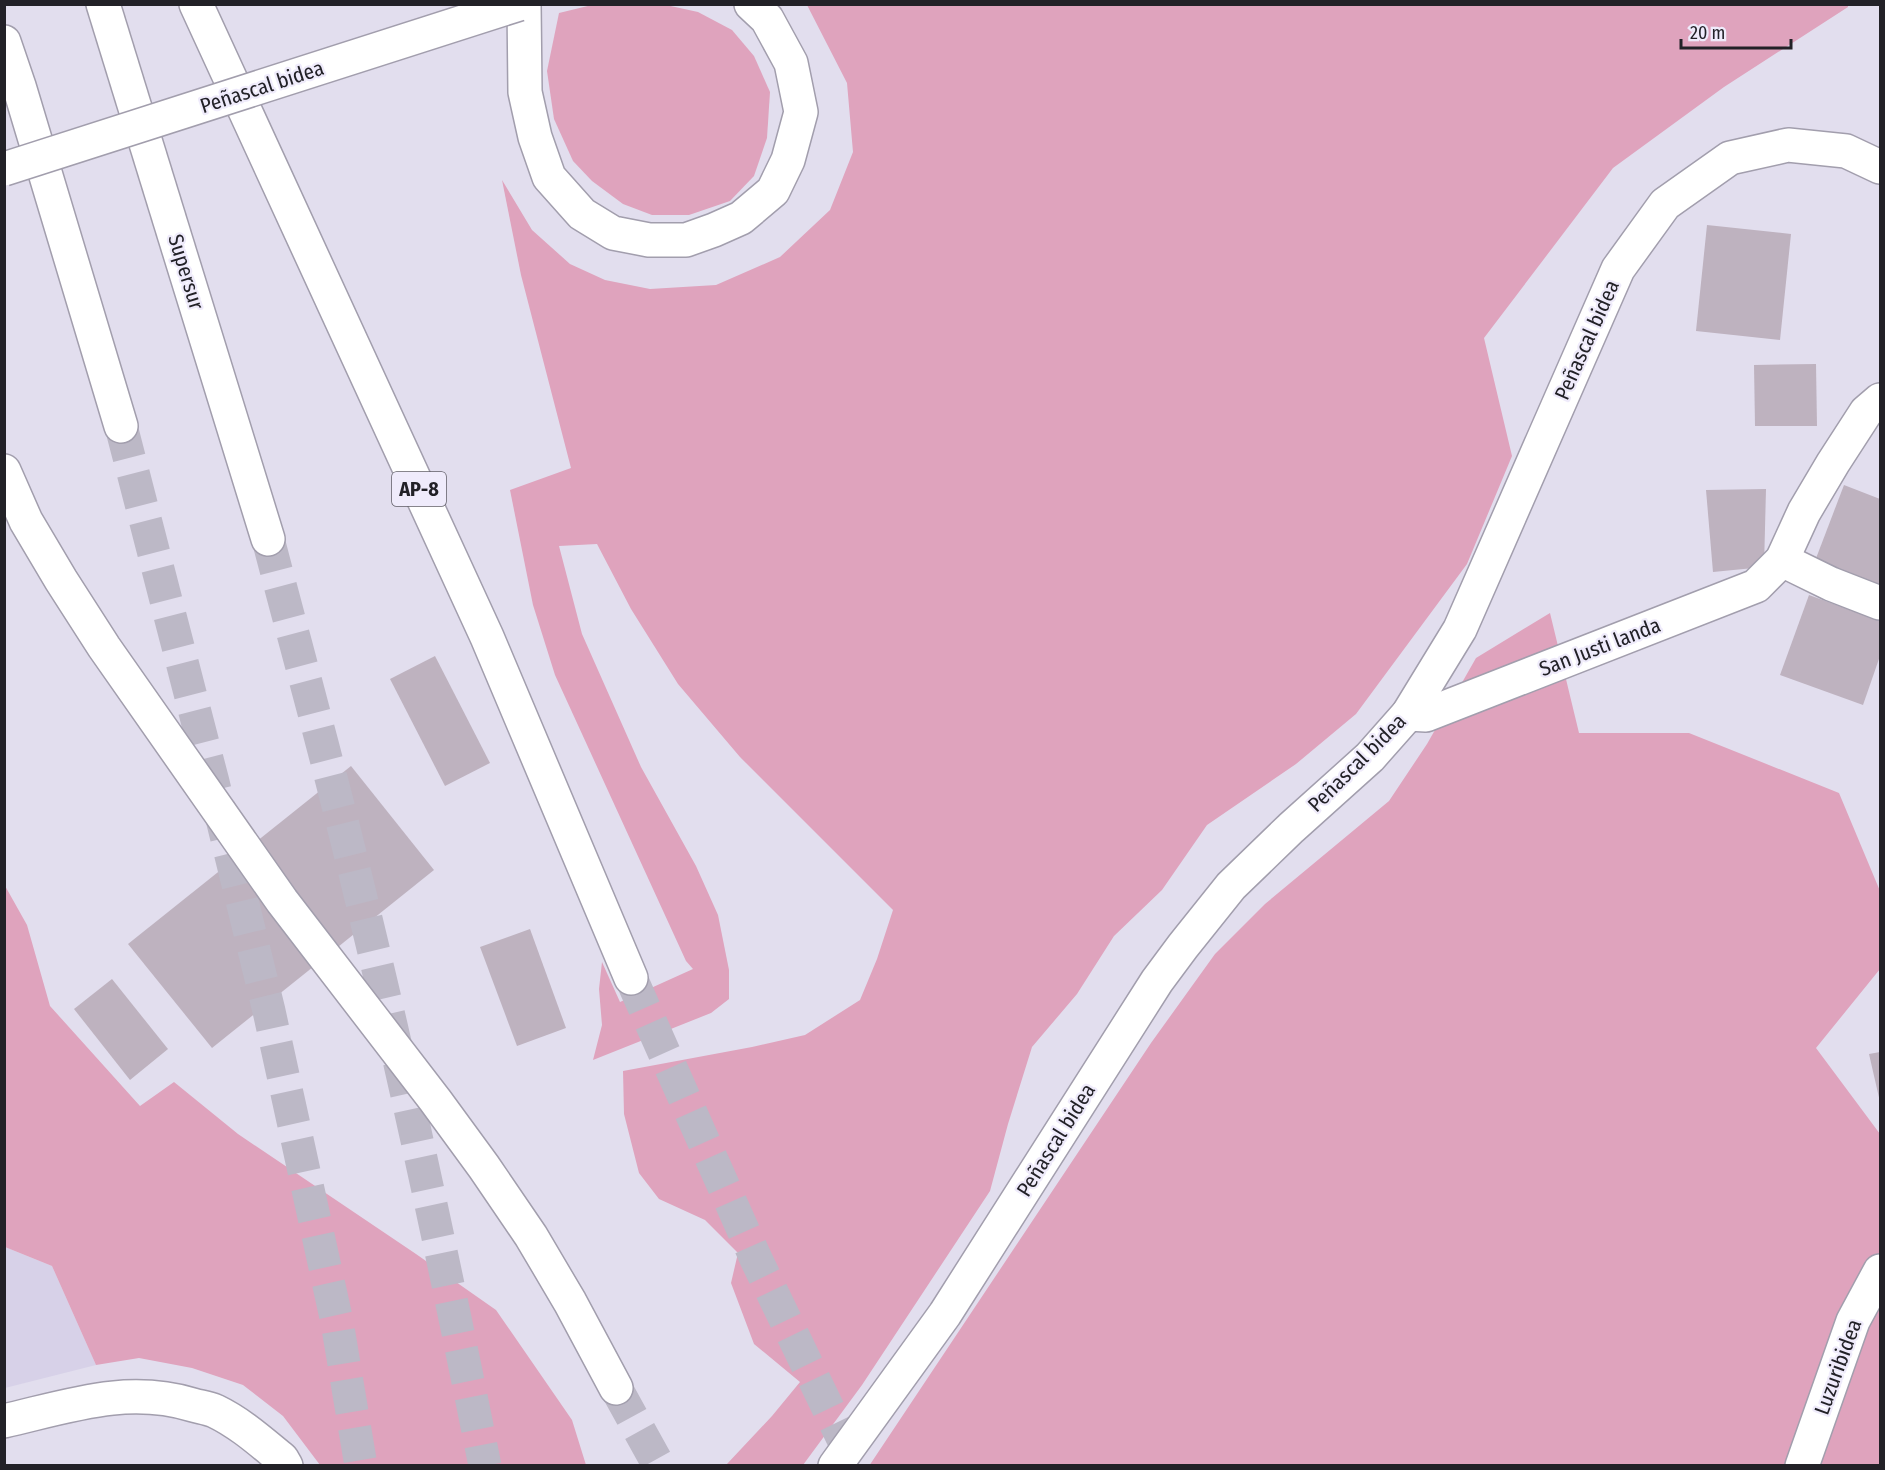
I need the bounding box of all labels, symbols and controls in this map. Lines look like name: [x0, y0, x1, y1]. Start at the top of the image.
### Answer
scale bar: [1681, 12, 1790, 50]
text: 20 m: [1690, 22, 1725, 44]
street label: Peñascal bidea: [197, 55, 327, 119]
street label: Supersur: [162, 231, 210, 313]
street label: Peñascal bidea: [1549, 276, 1625, 404]
road number: AP-8: [392, 472, 446, 506]
street label: San Justi landa: [1536, 612, 1664, 682]
street label: Peñascal bidea: [1302, 708, 1412, 818]
street label: Peñascal bidea: [1011, 1079, 1101, 1201]
street label: Luzuribidea: [1809, 1316, 1867, 1418]

